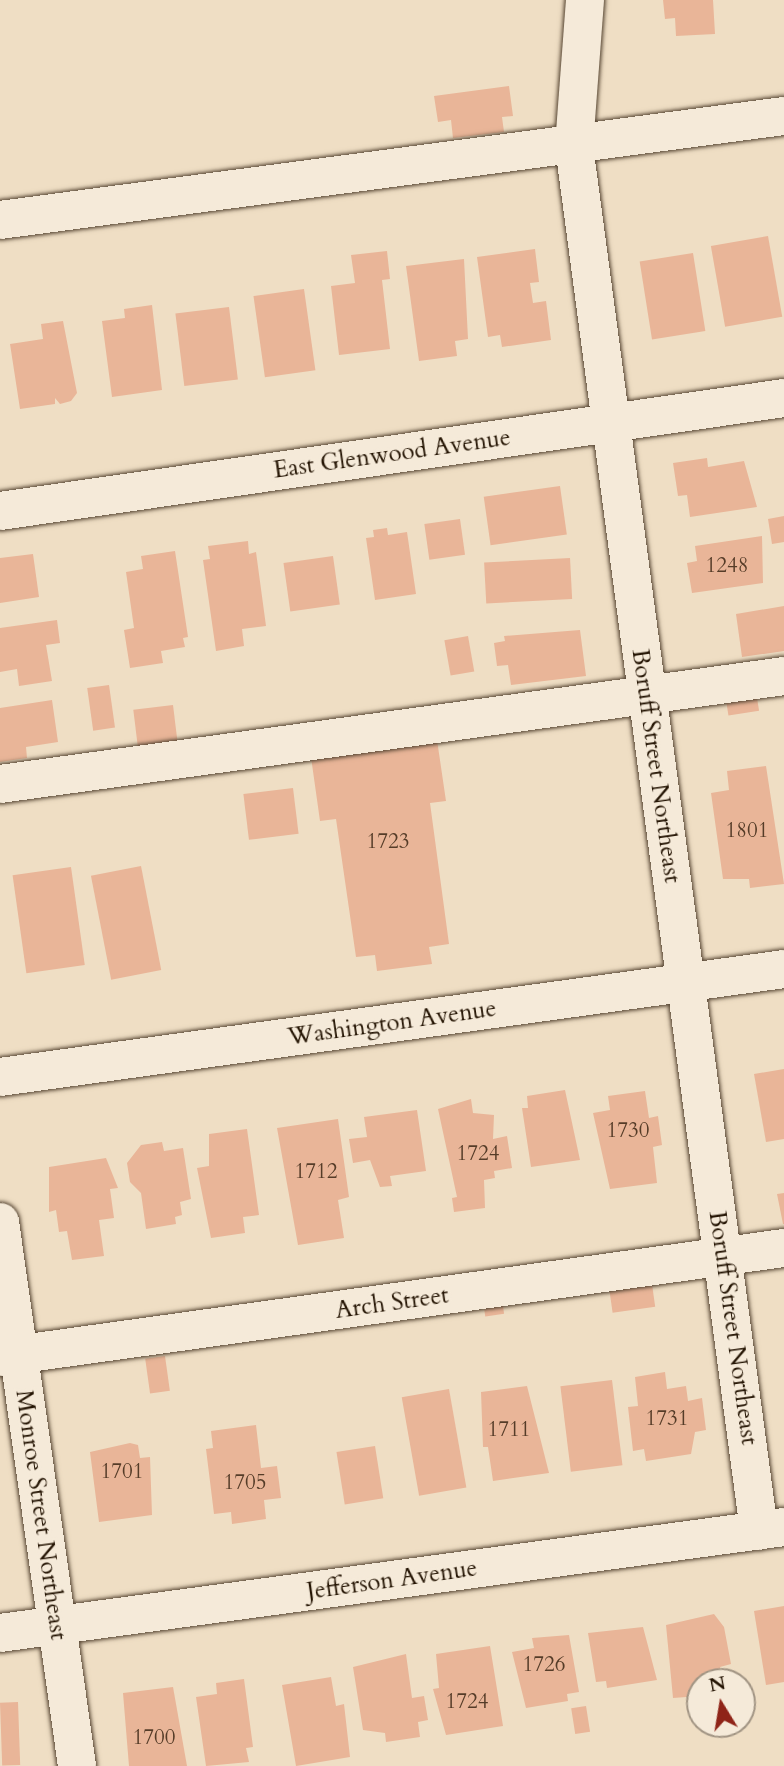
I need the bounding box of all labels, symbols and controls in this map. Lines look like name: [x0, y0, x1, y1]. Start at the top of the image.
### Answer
street label: East Glenwood Avenue: [272, 423, 512, 485]
house number: 1248: [705, 553, 749, 579]
street label: Boruff Street Northeast: [625, 647, 687, 885]
house number: 1801: [725, 818, 769, 844]
house number: 1723: [366, 829, 410, 855]
street label: Washington Avenue: [286, 994, 498, 1052]
house number: 1730: [606, 1118, 650, 1144]
house number: 1724: [456, 1141, 500, 1167]
house number: 1712: [294, 1159, 338, 1185]
street label: Boruff Street Northeast: [702, 1209, 764, 1447]
street label: Arch Street: [333, 1281, 451, 1325]
street label: Monroe Street Northeast: [9, 1388, 73, 1642]
house number: 1731: [645, 1406, 689, 1432]
house number: 1711: [487, 1417, 531, 1443]
house number: 1701: [100, 1459, 144, 1485]
house number: 1705: [223, 1470, 267, 1496]
street label: Jefferson Avenue: [305, 1554, 479, 1606]
house number: 1726: [522, 1652, 566, 1678]
north arrow: [686, 1668, 756, 1738]
text: N: [707, 1670, 728, 1699]
house number: 1724: [445, 1689, 489, 1715]
house number: 1700: [132, 1725, 176, 1751]

